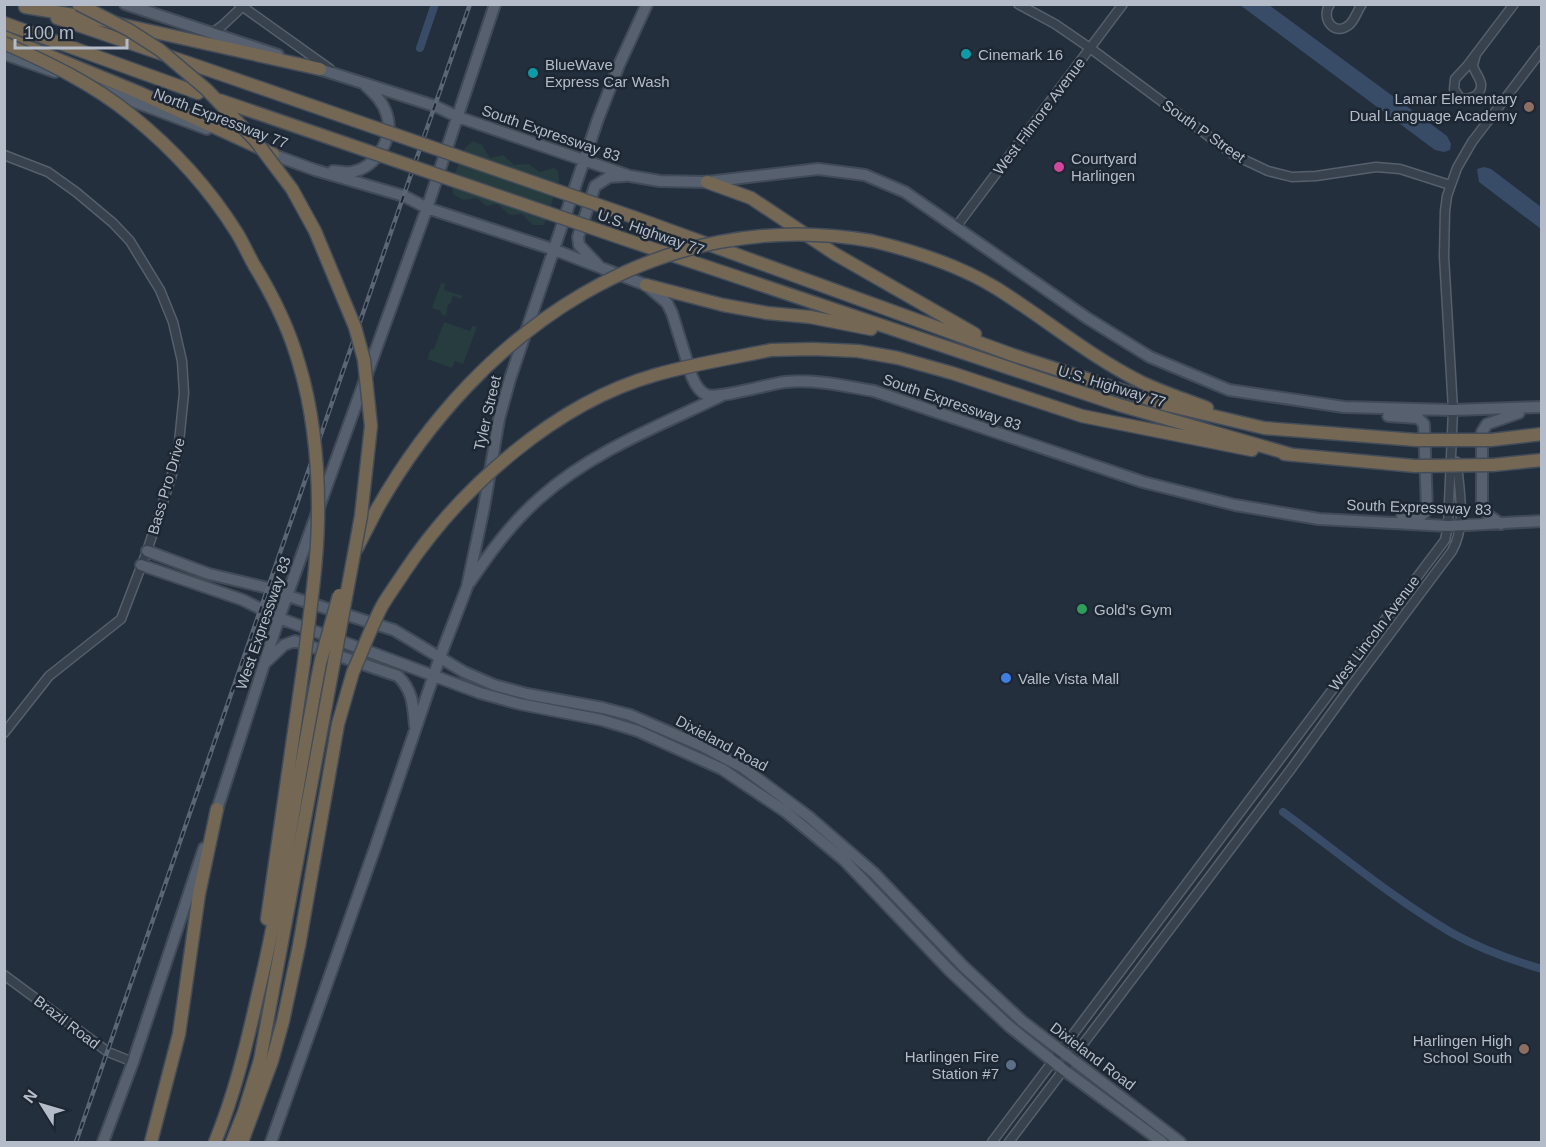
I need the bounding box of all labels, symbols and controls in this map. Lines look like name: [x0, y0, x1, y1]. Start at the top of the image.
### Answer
scale bar: [15, 12, 128, 50]
text: 100 m: [24, 23, 74, 43]
place label: Cinemark 16: [978, 46, 1063, 63]
marker: Cinemark 16: [959, 47, 973, 61]
street label: West Filmore Avenue: [989, 54, 1089, 178]
place label: BlueWave Express Car Wash: [545, 56, 669, 90]
marker: BlueWave Express Car Wash: [526, 66, 540, 80]
street label: North Expressway 77: [151, 85, 291, 151]
place label: Lamar Elementary Dual Language Academy: [1349, 90, 1517, 124]
street label: South P Street: [1159, 96, 1249, 166]
marker: Lamar Elementary Dual Language Academy: [1522, 100, 1536, 114]
street label: South Expressway 83: [480, 101, 622, 165]
place label: Courtyard Harlingen: [1071, 150, 1137, 184]
marker: Courtyard Harlingen: [1052, 160, 1066, 174]
street label: U.S. Highway 77: [595, 206, 707, 258]
street label: U.S. Highway 77: [1056, 362, 1168, 410]
street label: South Expressway 83: [881, 370, 1023, 434]
street label: Tyler Street: [470, 373, 504, 452]
street label: Bass Pro Drive: [144, 436, 188, 536]
street label: South Expressway 83: [1346, 496, 1492, 518]
street label: West Expressway 83: [232, 554, 294, 692]
street label: West Lincoln Avenue: [1325, 572, 1423, 694]
place label: Gold's Gym: [1094, 601, 1172, 618]
marker: Gold's Gym: [1075, 602, 1089, 616]
place label: Valle Vista Mall: [1018, 670, 1119, 687]
marker: Valle Vista Mall: [999, 671, 1013, 685]
street label: Dixieland Road: [673, 712, 771, 774]
street label: Brazil Road: [31, 992, 103, 1052]
street label: Dixieland Road: [1047, 1019, 1139, 1093]
place label: Harlingen High School South: [1413, 1032, 1512, 1066]
marker: Harlingen High School South: [1517, 1042, 1531, 1056]
place label: Harlingen Fire Station #7: [905, 1048, 999, 1082]
marker: Harlingen Fire Station #7: [1004, 1058, 1018, 1072]
north arrow: [12, 1075, 72, 1135]
text: N: [20, 1087, 41, 1106]

